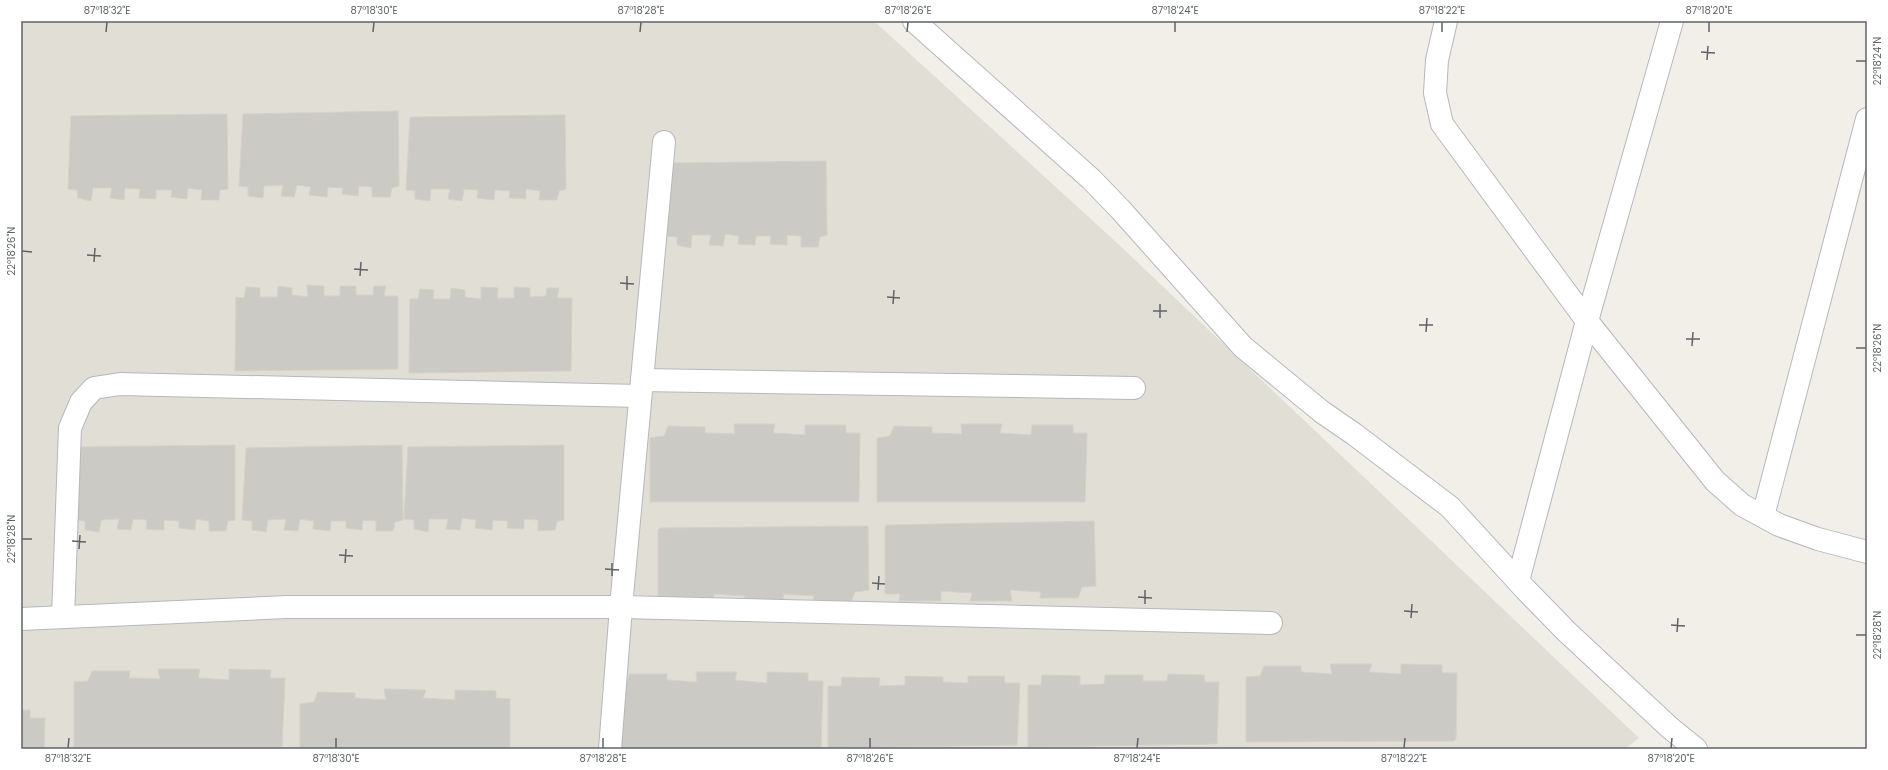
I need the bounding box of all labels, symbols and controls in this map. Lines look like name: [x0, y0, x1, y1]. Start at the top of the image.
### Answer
text: 87°18'32"E: [84, 3, 130, 18]
text: 87°18'30"E: [350, 3, 398, 18]
text: 87°18'28"E: [617, 3, 665, 18]
text: 87°18'26"E: [884, 3, 932, 18]
text: 87°18'24"E: [1151, 3, 1199, 18]
text: 87°18'22"E: [1419, 3, 1465, 18]
text: 87°18'20"E: [1685, 3, 1733, 18]
text: 22°18'24"N: [1870, 37, 1885, 85]
text: 22°18'26"N: [4, 227, 19, 275]
text: 22°18'26"N: [1870, 324, 1885, 372]
text: 22°18'28"N: [4, 515, 19, 563]
text: 22°18'28"N: [1870, 611, 1885, 659]
text: 87°18'32"E: [45, 751, 91, 766]
text: 87°18'30"E: [312, 751, 360, 766]
text: 87°18'28"E: [579, 751, 627, 766]
text: 87°18'26"E: [846, 751, 894, 766]
text: 87°18'24"E: [1113, 751, 1161, 766]
text: 87°18'22"E: [1381, 751, 1427, 766]
text: 87°18'20"E: [1647, 751, 1695, 766]

